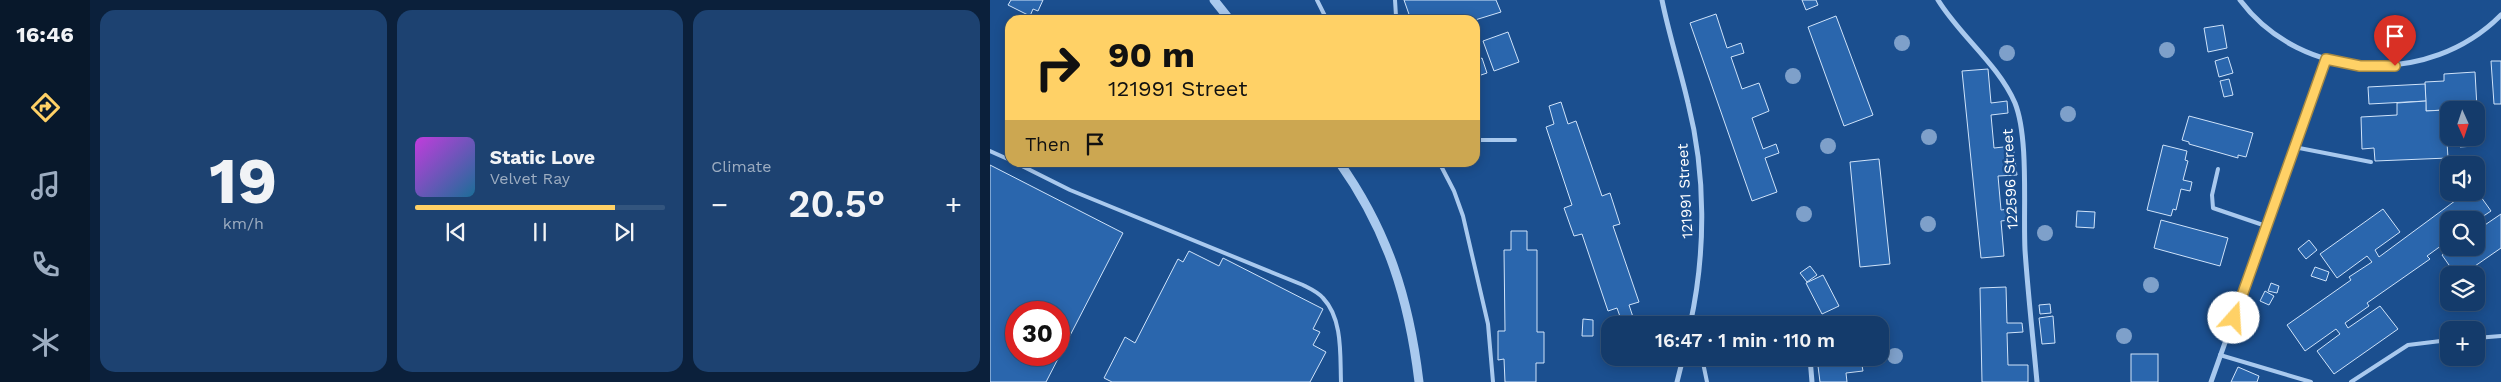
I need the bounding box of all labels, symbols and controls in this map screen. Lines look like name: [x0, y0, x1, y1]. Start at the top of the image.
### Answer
pin: [2374, 15, 2416, 66]
text: 16:46: [16, 22, 74, 47]
icon: arrive: [2381, 22, 2409, 50]
text: 90 m: [1108, 34, 1195, 76]
icon: right: [1025, 35, 1090, 100]
text: 121991 Street: [1108, 76, 1247, 101]
icon: directions: [28, 90, 63, 125]
north arrow: [2440, 101, 2485, 146]
map controls: [2440, 101, 2485, 366]
street label: 122596 Street: [1998, 128, 2022, 230]
icon: arrive: [1081, 130, 1109, 158]
text: Then: [1025, 133, 1071, 156]
street label: 121991 Street: [1673, 142, 1696, 239]
text: 19: [209, 143, 277, 219]
text: Static Love: [490, 146, 595, 169]
button: sound: [2440, 156, 2485, 201]
text: Climate: [711, 157, 771, 176]
icon: music: [28, 168, 63, 203]
text: Velvet Ray: [490, 169, 570, 188]
text: 20.5°: [788, 182, 885, 226]
text: −: [711, 188, 728, 221]
text: +: [945, 188, 962, 221]
button: search: [2440, 211, 2485, 256]
text: km/h: [223, 214, 264, 233]
icon: previous: [442, 218, 470, 246]
icon: pause: [526, 218, 554, 246]
icon: next: [610, 218, 638, 246]
icon: phone: [28, 247, 63, 282]
button: layers: [2440, 266, 2485, 311]
position arrow: [2207, 291, 2259, 343]
speed limit sign: 30: [1005, 301, 1070, 366]
button: +: [2440, 321, 2485, 366]
icon: climate: [28, 325, 63, 360]
text: 16:47 · 1 min · 110 m: [1655, 329, 1835, 352]

